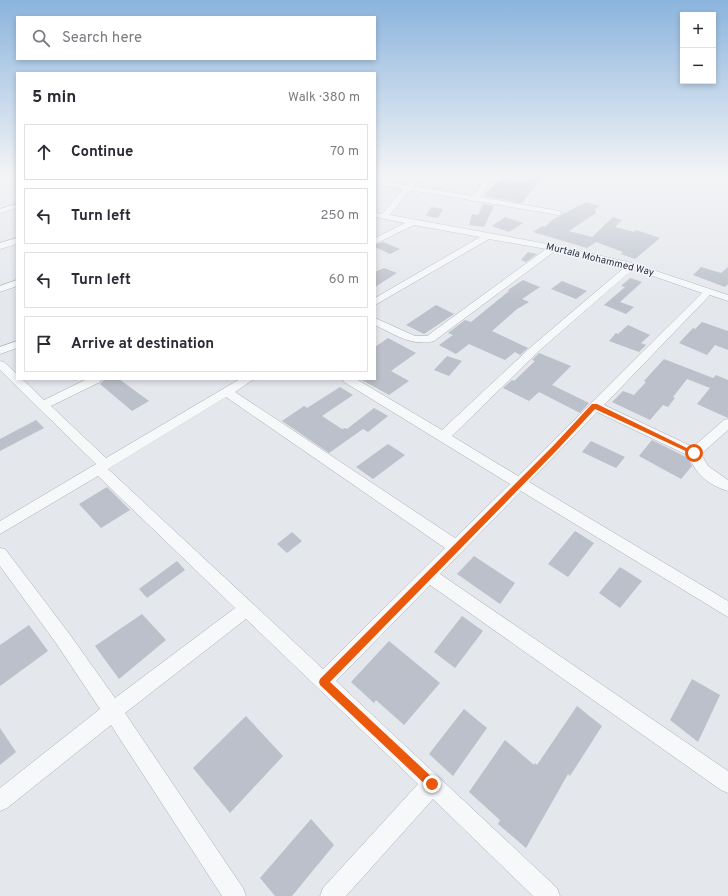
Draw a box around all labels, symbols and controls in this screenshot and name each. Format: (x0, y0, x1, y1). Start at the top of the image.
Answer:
map controls (680, 12, 716, 84)
button: + (680, 12, 716, 48)
search box (16, 16, 376, 60)
icon: search (30, 27, 52, 49)
text: Search here (62, 29, 142, 48)
button: − (680, 48, 716, 84)
text: 5 min (32, 87, 76, 109)
text: Walk · 380 m (288, 90, 360, 106)
icon: ahead (33, 141, 55, 163)
text: Continue (71, 143, 133, 162)
text: 70 m (330, 144, 359, 160)
icon: left (33, 205, 55, 227)
text: Turn left (71, 207, 131, 226)
text: 250 m (321, 208, 359, 224)
street label: Murtala Mohammed Way (545, 240, 655, 280)
icon: left (33, 269, 55, 291)
text: Turn left (71, 271, 131, 290)
text: 60 m (329, 272, 359, 288)
icon: arrive (33, 333, 55, 355)
text: Arrive at destination (71, 335, 214, 354)
route start (685, 444, 703, 462)
route end (423, 775, 441, 793)

